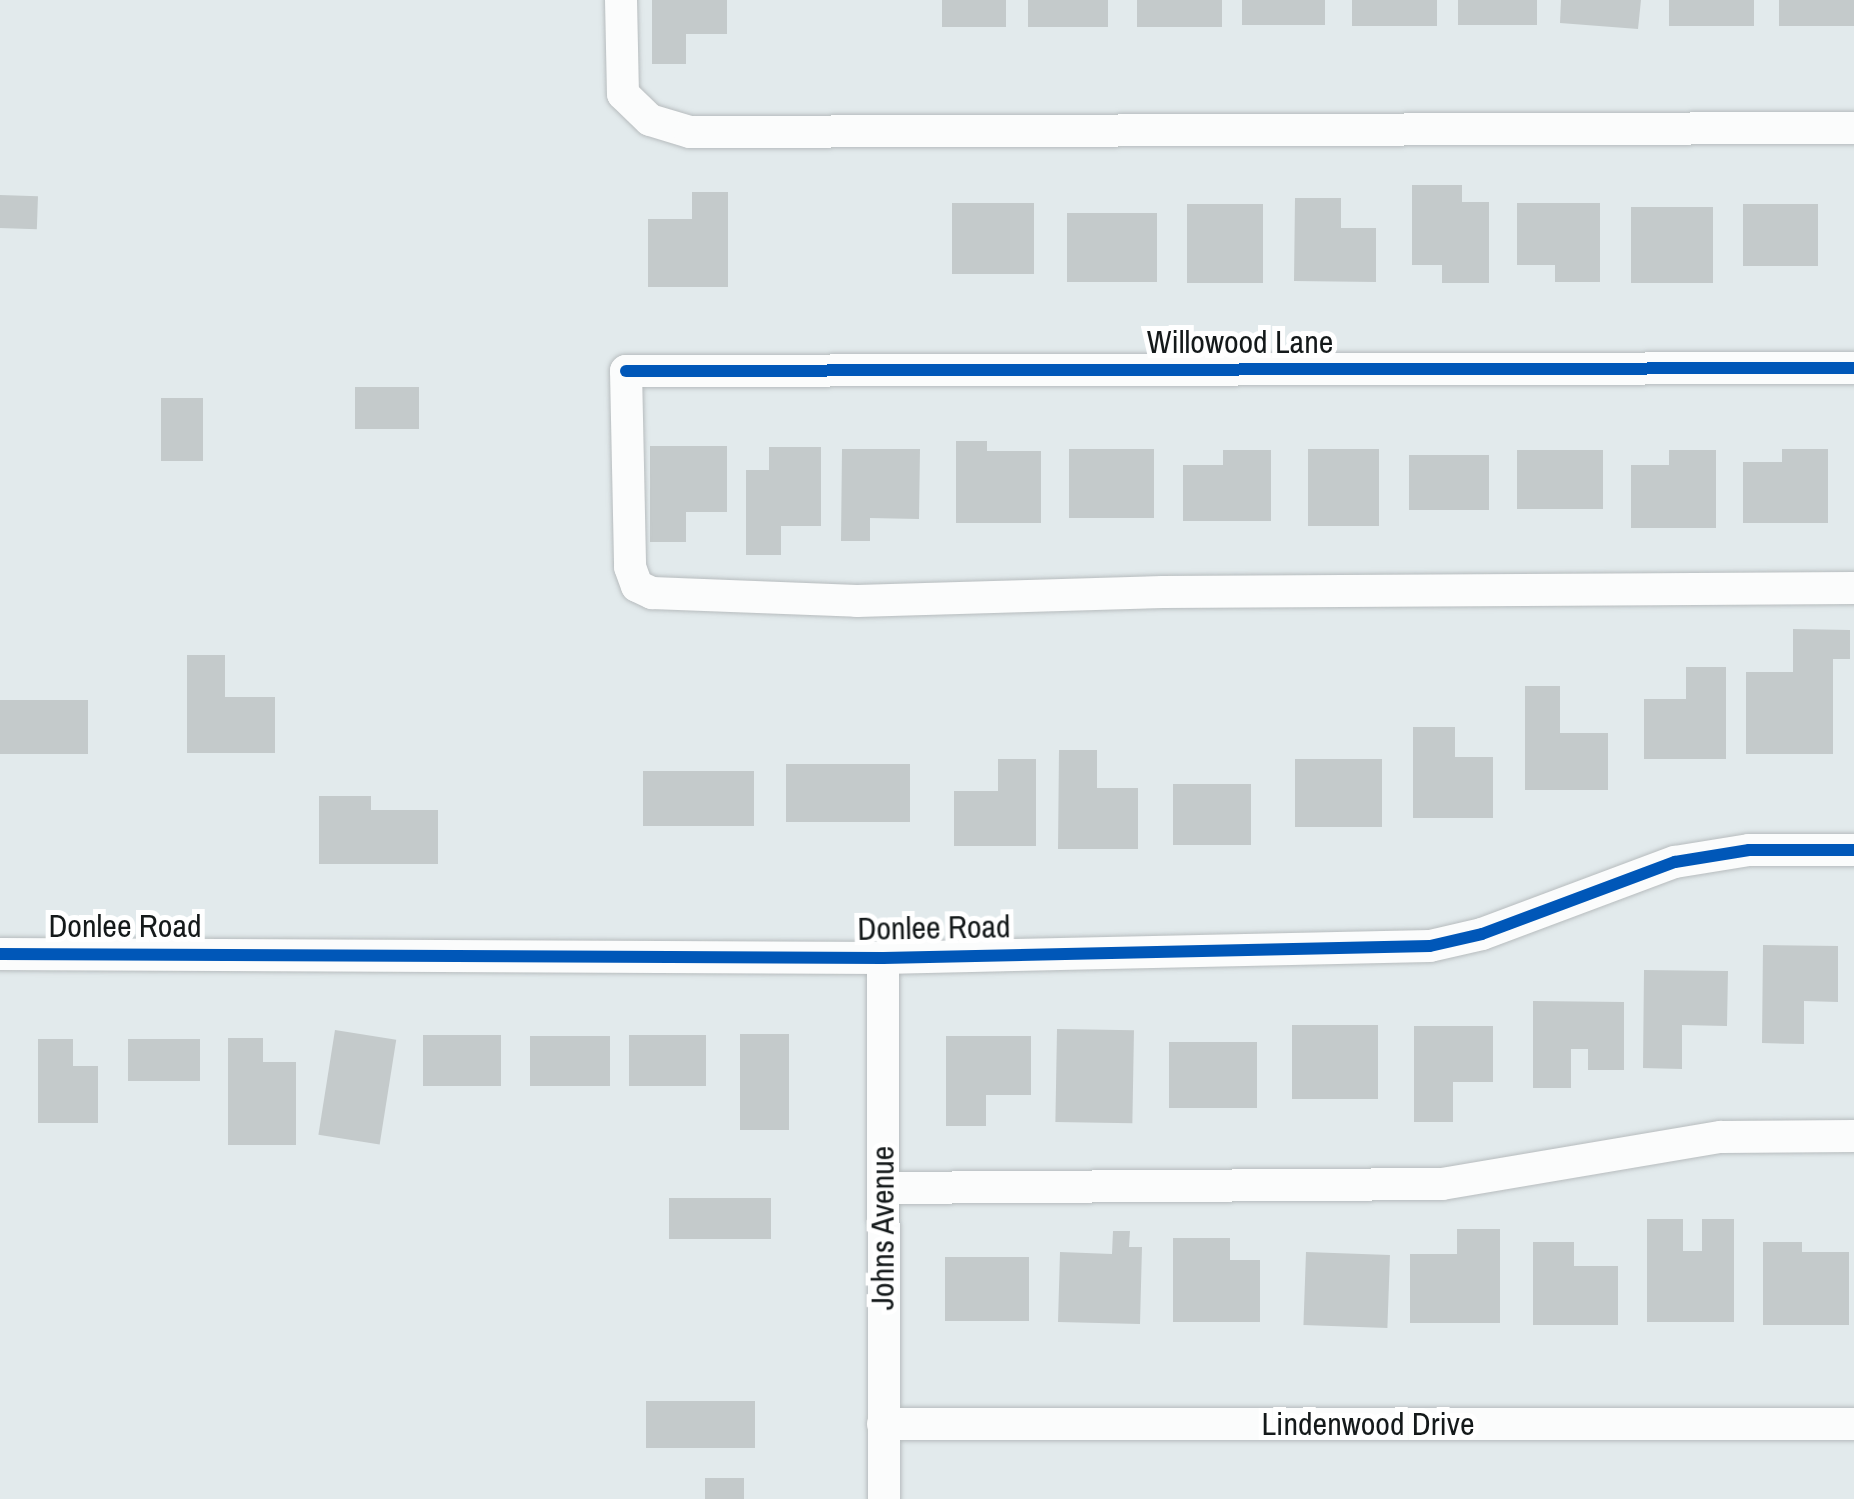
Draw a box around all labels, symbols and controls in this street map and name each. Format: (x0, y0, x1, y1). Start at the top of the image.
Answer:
street label: Willowood Lane (1147, 323, 1333, 361)
street label: Donlee Road (48, 907, 202, 945)
street label: Donlee Road (857, 907, 1011, 949)
street label: Johns Avenue (864, 1145, 902, 1311)
street label: Lindenwood Drive (1262, 1405, 1474, 1443)

